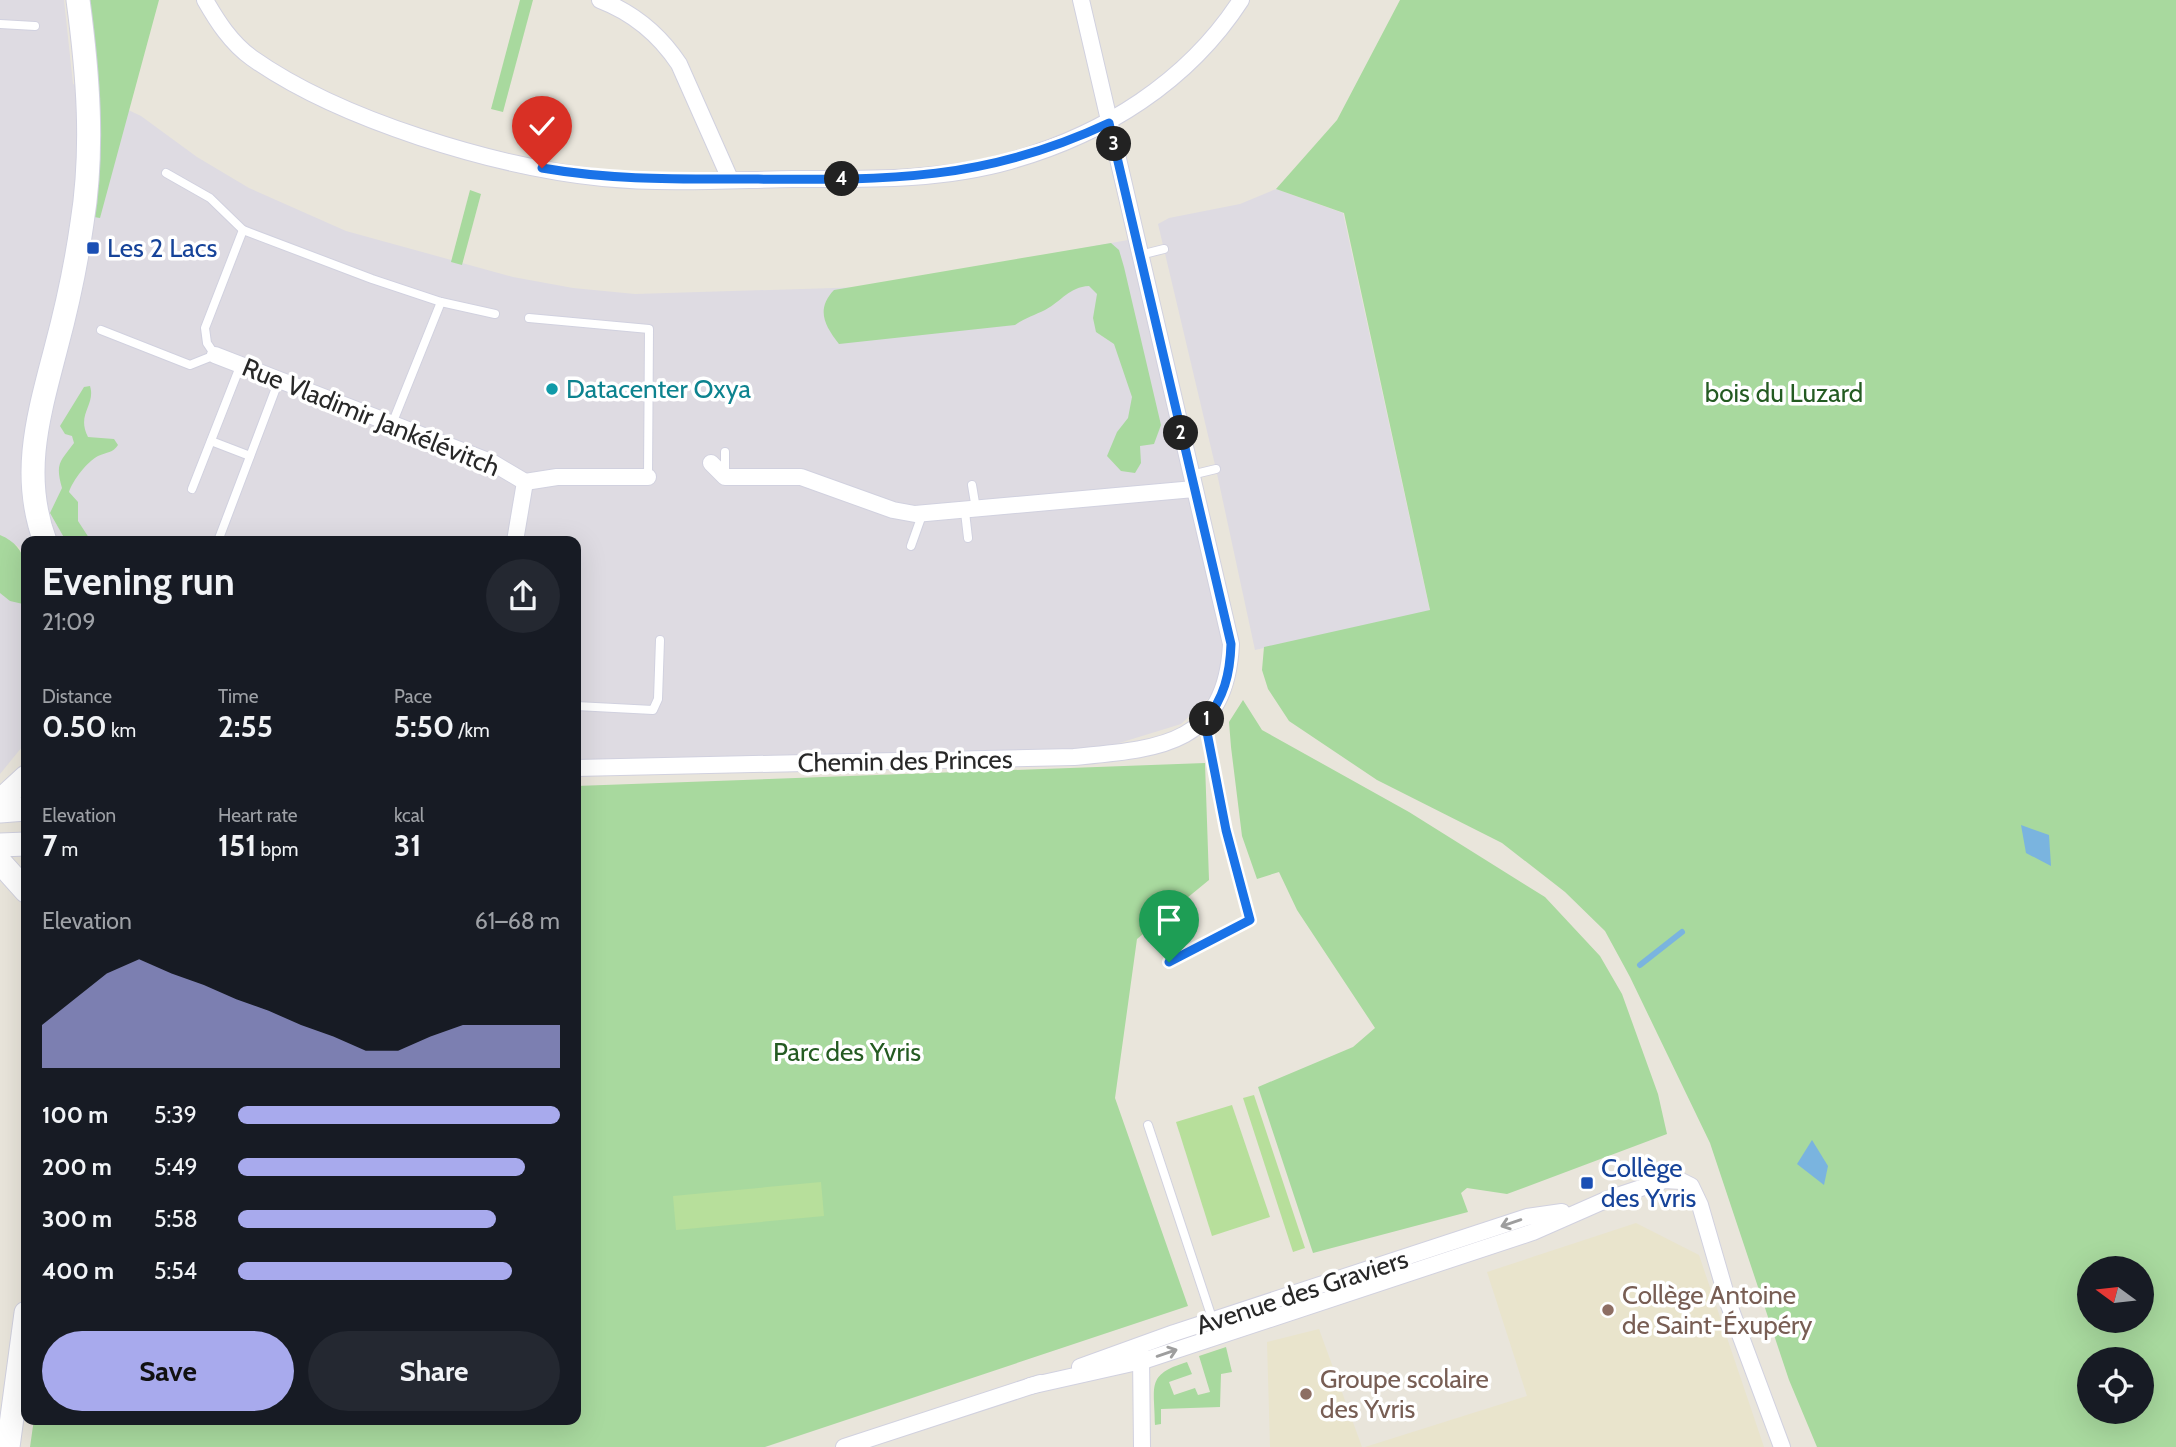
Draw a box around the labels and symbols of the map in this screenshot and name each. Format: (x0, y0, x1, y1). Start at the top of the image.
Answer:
pin (512, 96, 572, 168)
pin: 3 (1096, 127, 1132, 162)
pin: 4 (824, 162, 860, 196)
place label: Les 2 Lacs (107, 232, 217, 264)
marker: Les 2 Lacs (85, 240, 101, 256)
street label: Rue Vladimir Jankélévitch (238, 351, 504, 483)
place label: Datacenter Oxya (566, 373, 751, 405)
park label: bois du Luzard (1705, 377, 1863, 409)
marker: Datacenter Oxya (544, 381, 560, 397)
pin: 2 (1164, 416, 1198, 450)
pin: 1 (1190, 702, 1224, 736)
street label: Chemin des Princes (797, 743, 1013, 779)
pin (1139, 890, 1199, 962)
park label: Parc des Yvris (773, 1036, 921, 1068)
place label: Collège des Yvris (1601, 1152, 1697, 1214)
marker: Collège des Yvris (1579, 1175, 1595, 1191)
one-way arrow (1501, 1218, 1523, 1230)
street label: Avenue des Graviers (1192, 1243, 1412, 1341)
north arrow (2077, 1256, 2154, 1334)
place label: Collège Antoine de Saint-Éxupéry (1622, 1279, 1812, 1341)
marker: Collège Antoine de Saint-Éxupéry (1600, 1302, 1616, 1318)
one-way arrow (1156, 1346, 1178, 1358)
place label: Groupe scolaire des Yvris (1320, 1363, 1489, 1425)
marker: Groupe scolaire des Yvris (1298, 1386, 1314, 1402)

